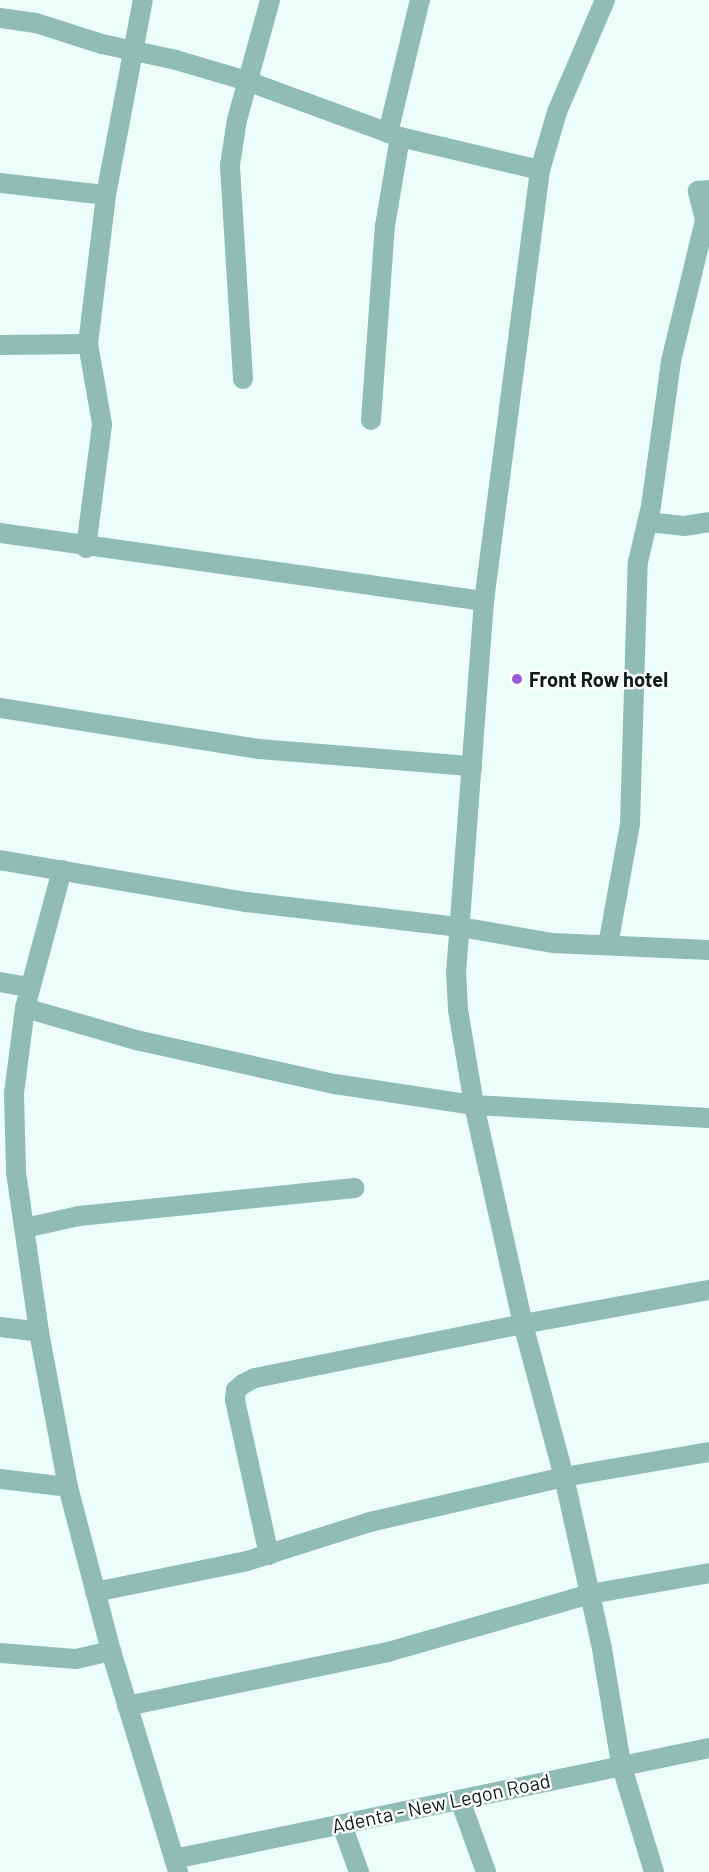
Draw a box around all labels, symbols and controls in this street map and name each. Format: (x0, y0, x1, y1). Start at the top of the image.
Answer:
place label: Front Row hotel (529, 667, 668, 691)
marker: Front Row hotel (510, 672, 524, 686)
street label: Adenta - New Legon Road (330, 1768, 552, 1838)

